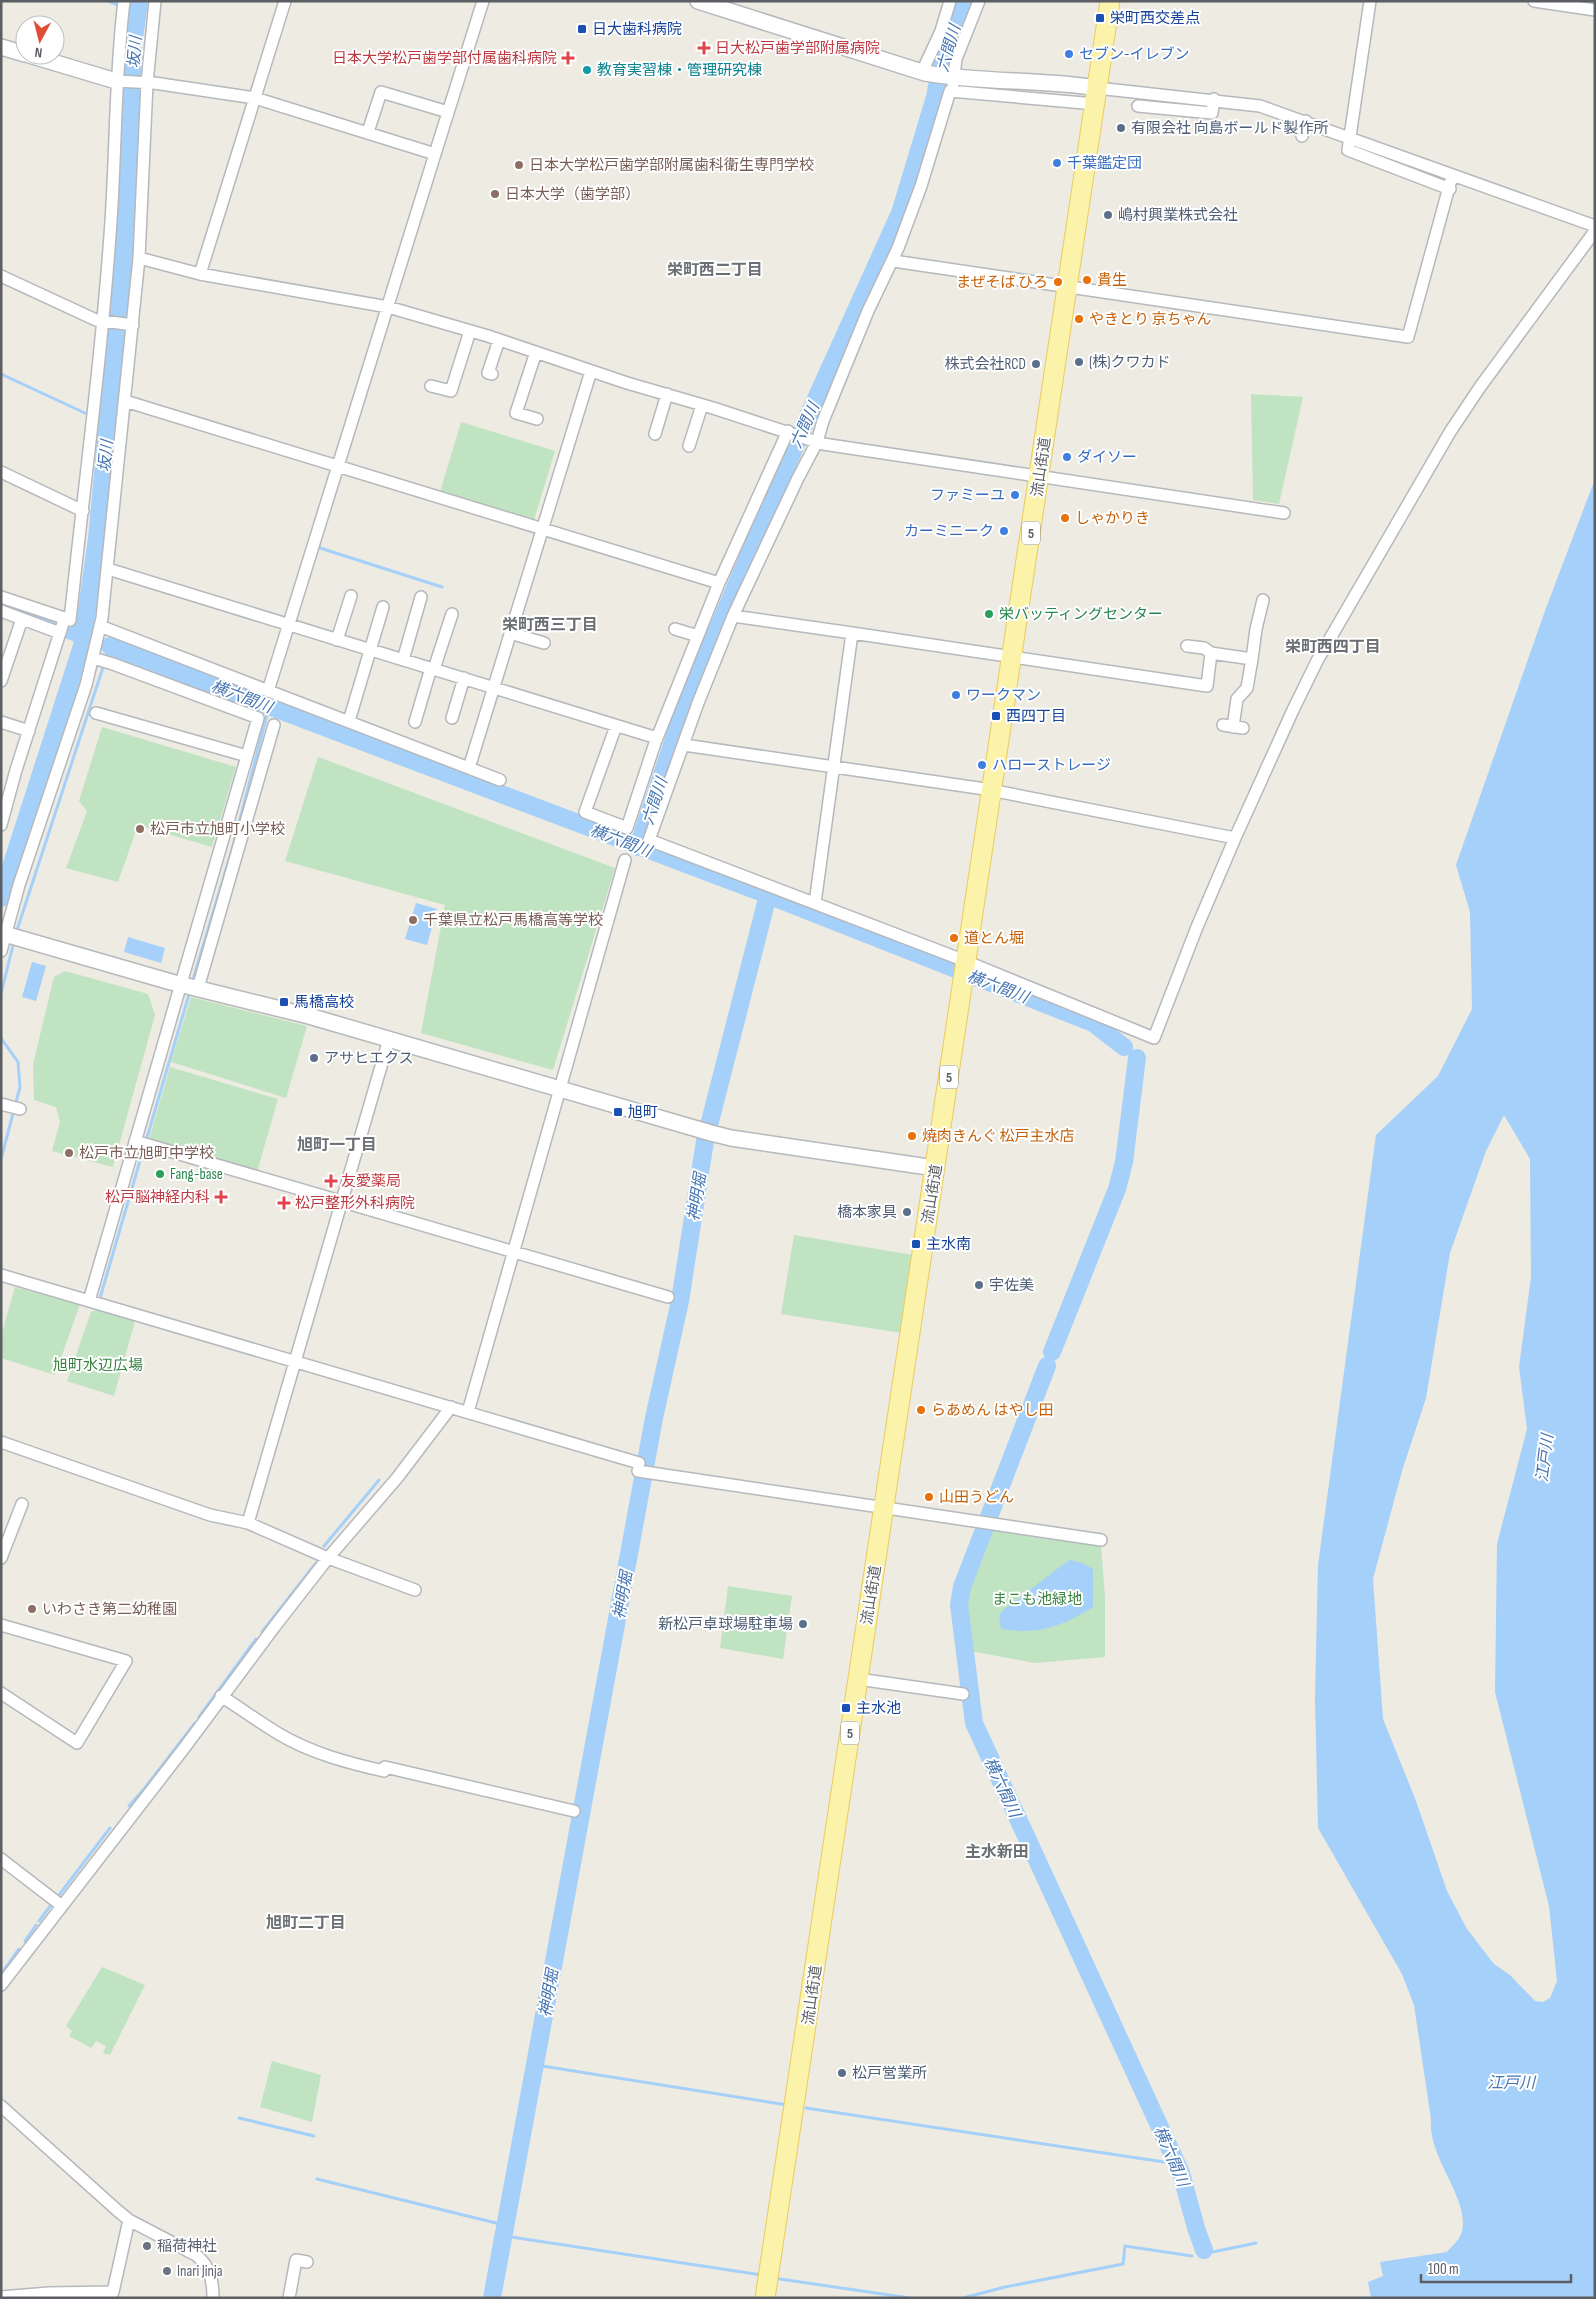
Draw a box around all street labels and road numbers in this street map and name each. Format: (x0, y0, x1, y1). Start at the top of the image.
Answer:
street label: 流山街道 (1028, 436, 1055, 498)
road number: 5 (1022, 522, 1040, 544)
road number: 5 (940, 1066, 958, 1088)
street label: 流山街道 (918, 1163, 947, 1225)
street label: 流山街道 (857, 1564, 886, 1626)
road number: 5 (841, 1722, 859, 1745)
street label: 流山街道 (799, 1964, 826, 2026)

